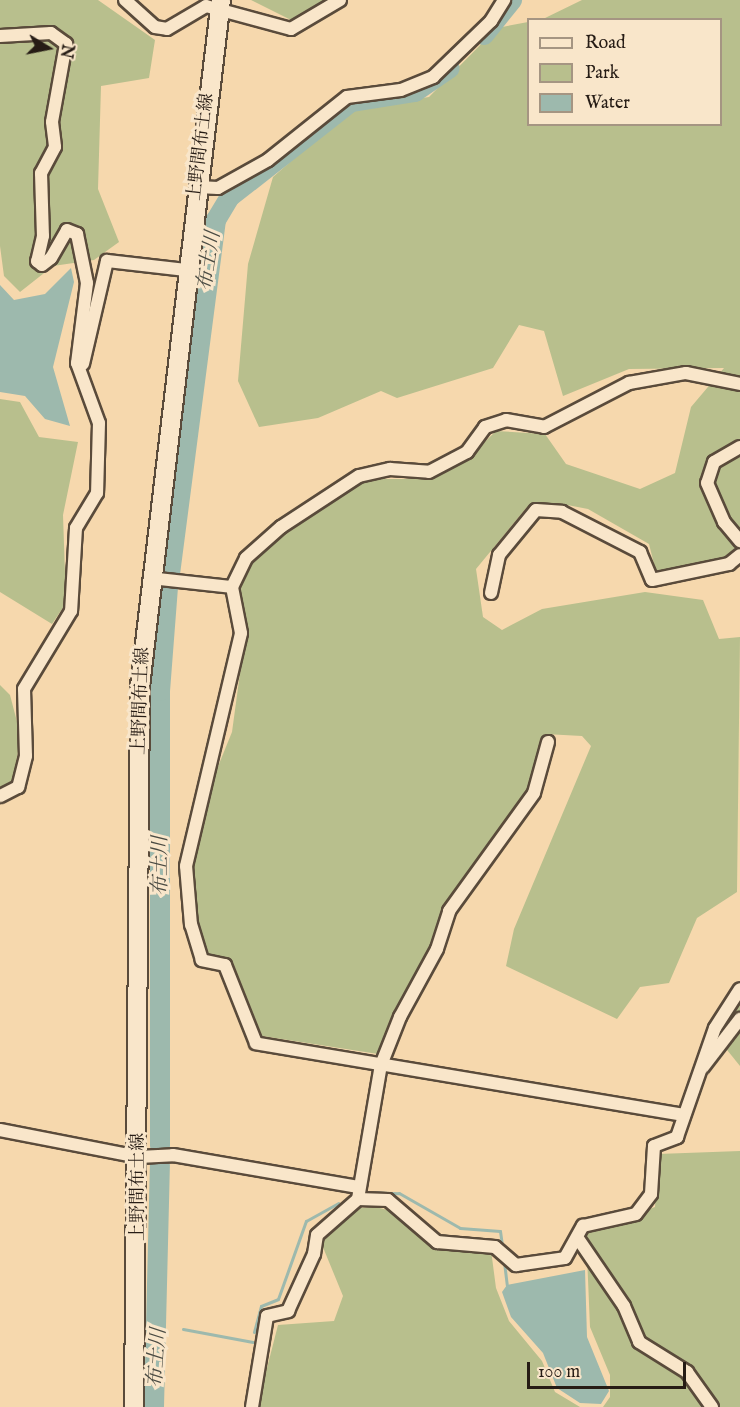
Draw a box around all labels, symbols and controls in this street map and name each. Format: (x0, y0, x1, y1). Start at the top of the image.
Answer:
north arrow (18, 18, 78, 78)
legend (527, 18, 722, 126)
text: Road (585, 32, 626, 55)
text: N (55, 43, 77, 60)
text: Park (585, 62, 619, 85)
street label: 上野間布土線 (185, 92, 219, 202)
text: Water (585, 92, 630, 115)
water label: 布土川 (192, 229, 226, 293)
street label: 上野間布土線 (129, 647, 155, 755)
water label: 布土川 (148, 836, 172, 896)
street label: 上野間布土線 (128, 1133, 150, 1241)
water label: 布土川 (143, 1327, 171, 1389)
scale bar (530, 1350, 689, 1388)
text: 100 m (538, 1361, 580, 1384)

